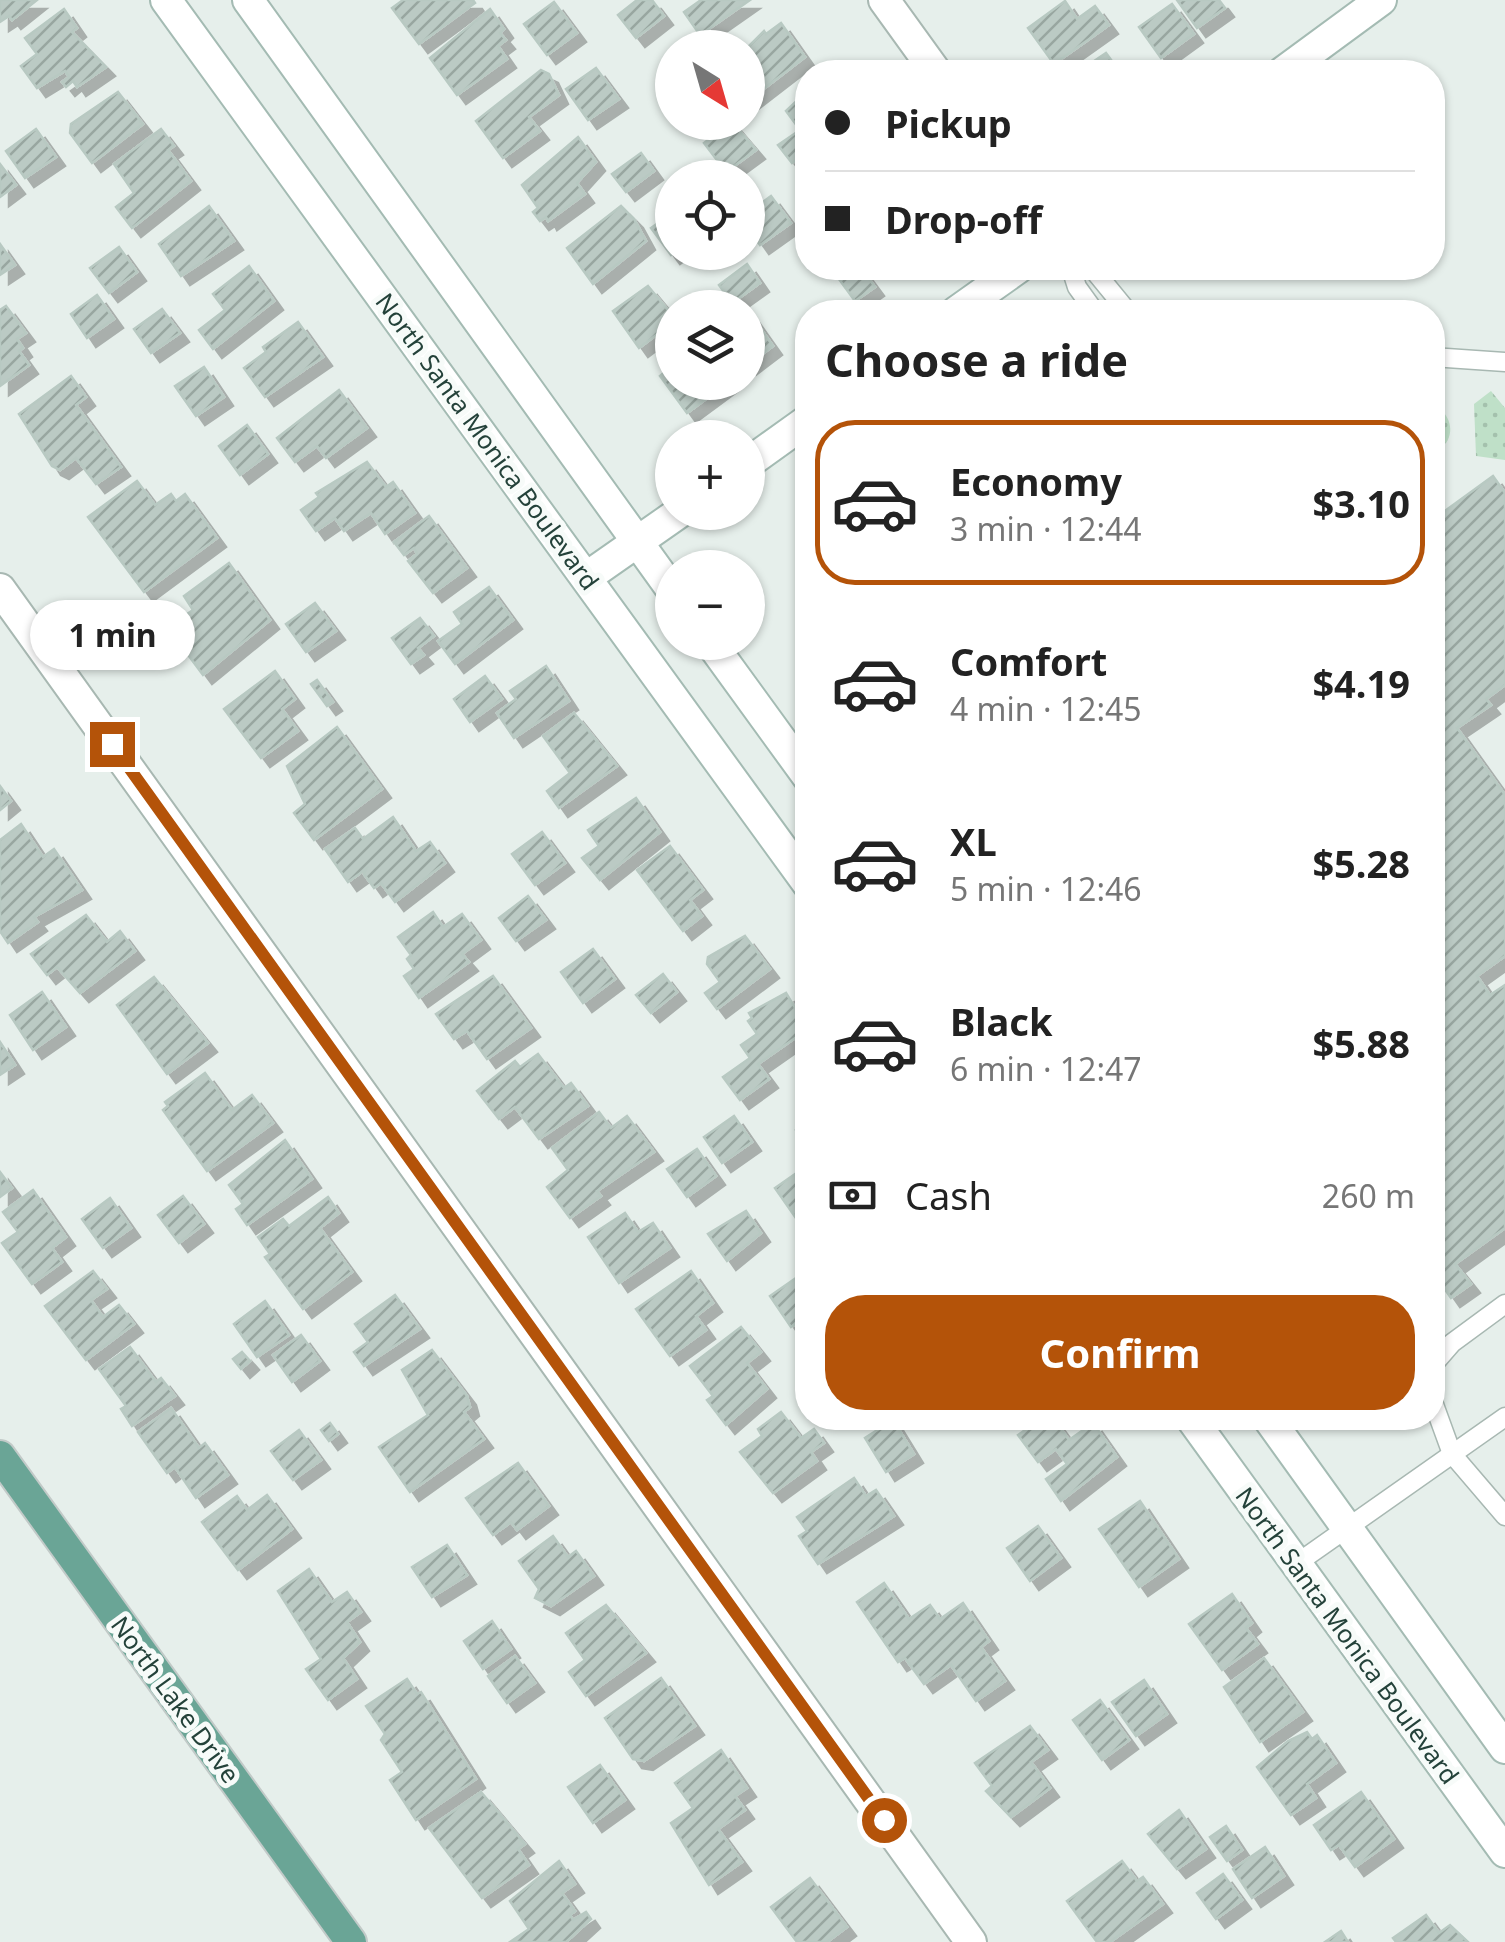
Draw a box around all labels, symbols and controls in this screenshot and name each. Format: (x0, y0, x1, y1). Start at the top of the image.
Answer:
north arrow (655, 30, 765, 140)
map controls (655, 30, 765, 660)
text: Pickup (885, 97, 1012, 149)
button: locate (655, 160, 765, 270)
text: Drop-off (885, 193, 1042, 245)
street label: North Santa Monica Boulevard (369, 286, 607, 596)
button: layers (655, 290, 765, 400)
text: Choose a ride (825, 329, 1128, 390)
button: + (655, 420, 765, 530)
text: Economy (950, 455, 1122, 507)
icon: car (830, 458, 920, 548)
text: $3.10 (1312, 477, 1410, 529)
text: 3 min · 12:44 (950, 507, 1142, 550)
button: − (655, 550, 765, 660)
callout: 1 min (29, 599, 194, 669)
text: 1 min (68, 613, 157, 656)
text: Comfort (950, 635, 1107, 687)
icon: car (830, 638, 920, 728)
text: $4.19 (1312, 657, 1410, 709)
text: 4 min · 12:45 (950, 687, 1142, 730)
route end (90, 722, 135, 767)
text: XL (950, 815, 997, 867)
icon: car (830, 818, 920, 908)
text: $5.28 (1312, 837, 1410, 889)
text: 5 min · 12:46 (950, 867, 1142, 910)
text: Black (950, 995, 1053, 1047)
icon: car (830, 998, 920, 1088)
text: $5.88 (1312, 1017, 1410, 1069)
text: 6 min · 12:47 (950, 1047, 1142, 1090)
icon: cash (825, 1168, 880, 1223)
text: Cash (905, 1169, 992, 1221)
text: 260 m (1322, 1174, 1415, 1217)
button: Confirm (825, 1295, 1415, 1410)
street label: North Santa Monica Boulevard (1229, 1480, 1467, 1790)
street label: North Lake Drive (104, 1609, 248, 1789)
route start (862, 1798, 907, 1843)

